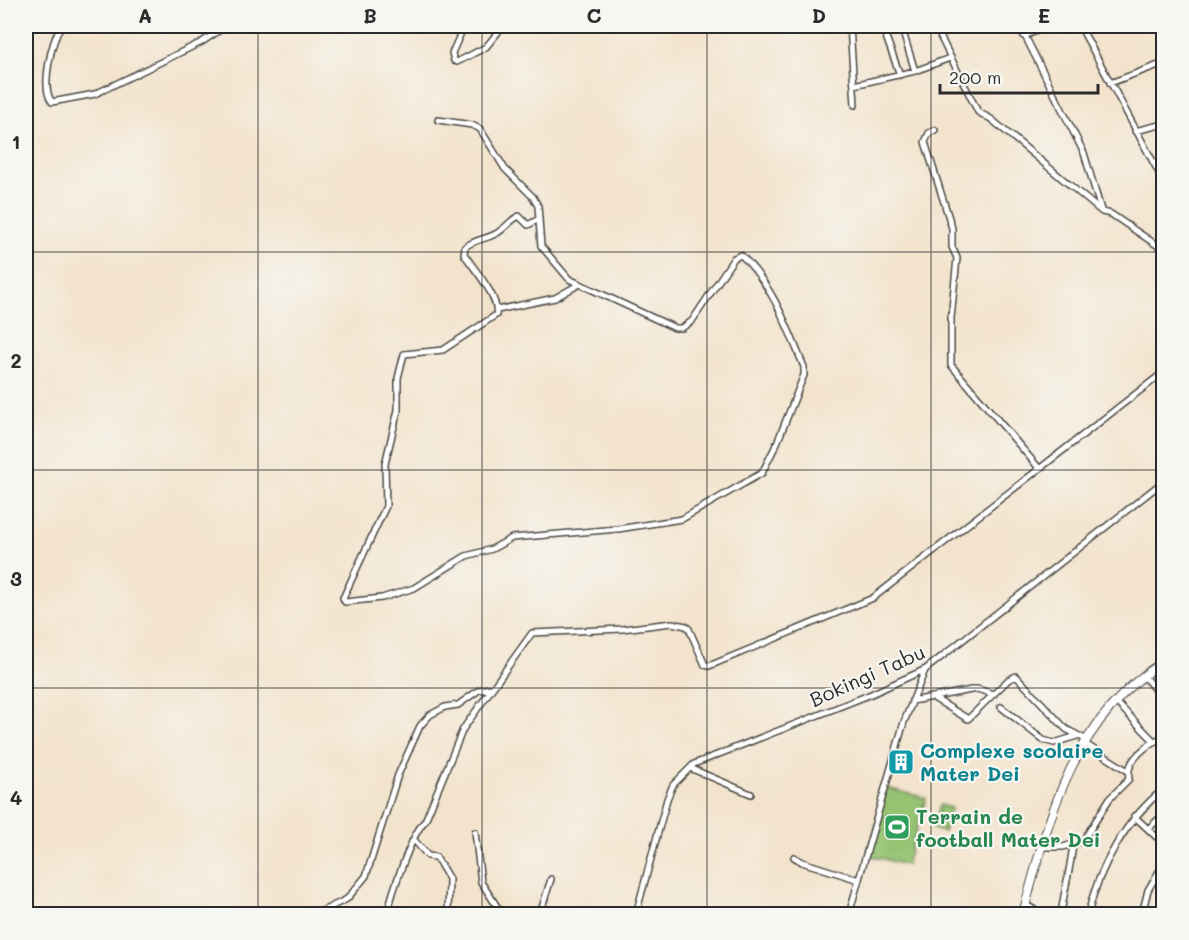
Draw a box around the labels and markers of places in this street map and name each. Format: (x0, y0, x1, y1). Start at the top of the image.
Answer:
place label: Complexe scolaire Mater Dei (920, 737, 1103, 786)
building icon: Complexe scolaire Mater Dei (886, 747, 916, 777)
place label: Terrain de football Mater Dei (916, 803, 1101, 852)
sports icon: Terrain de football Mater Dei (882, 812, 912, 842)

